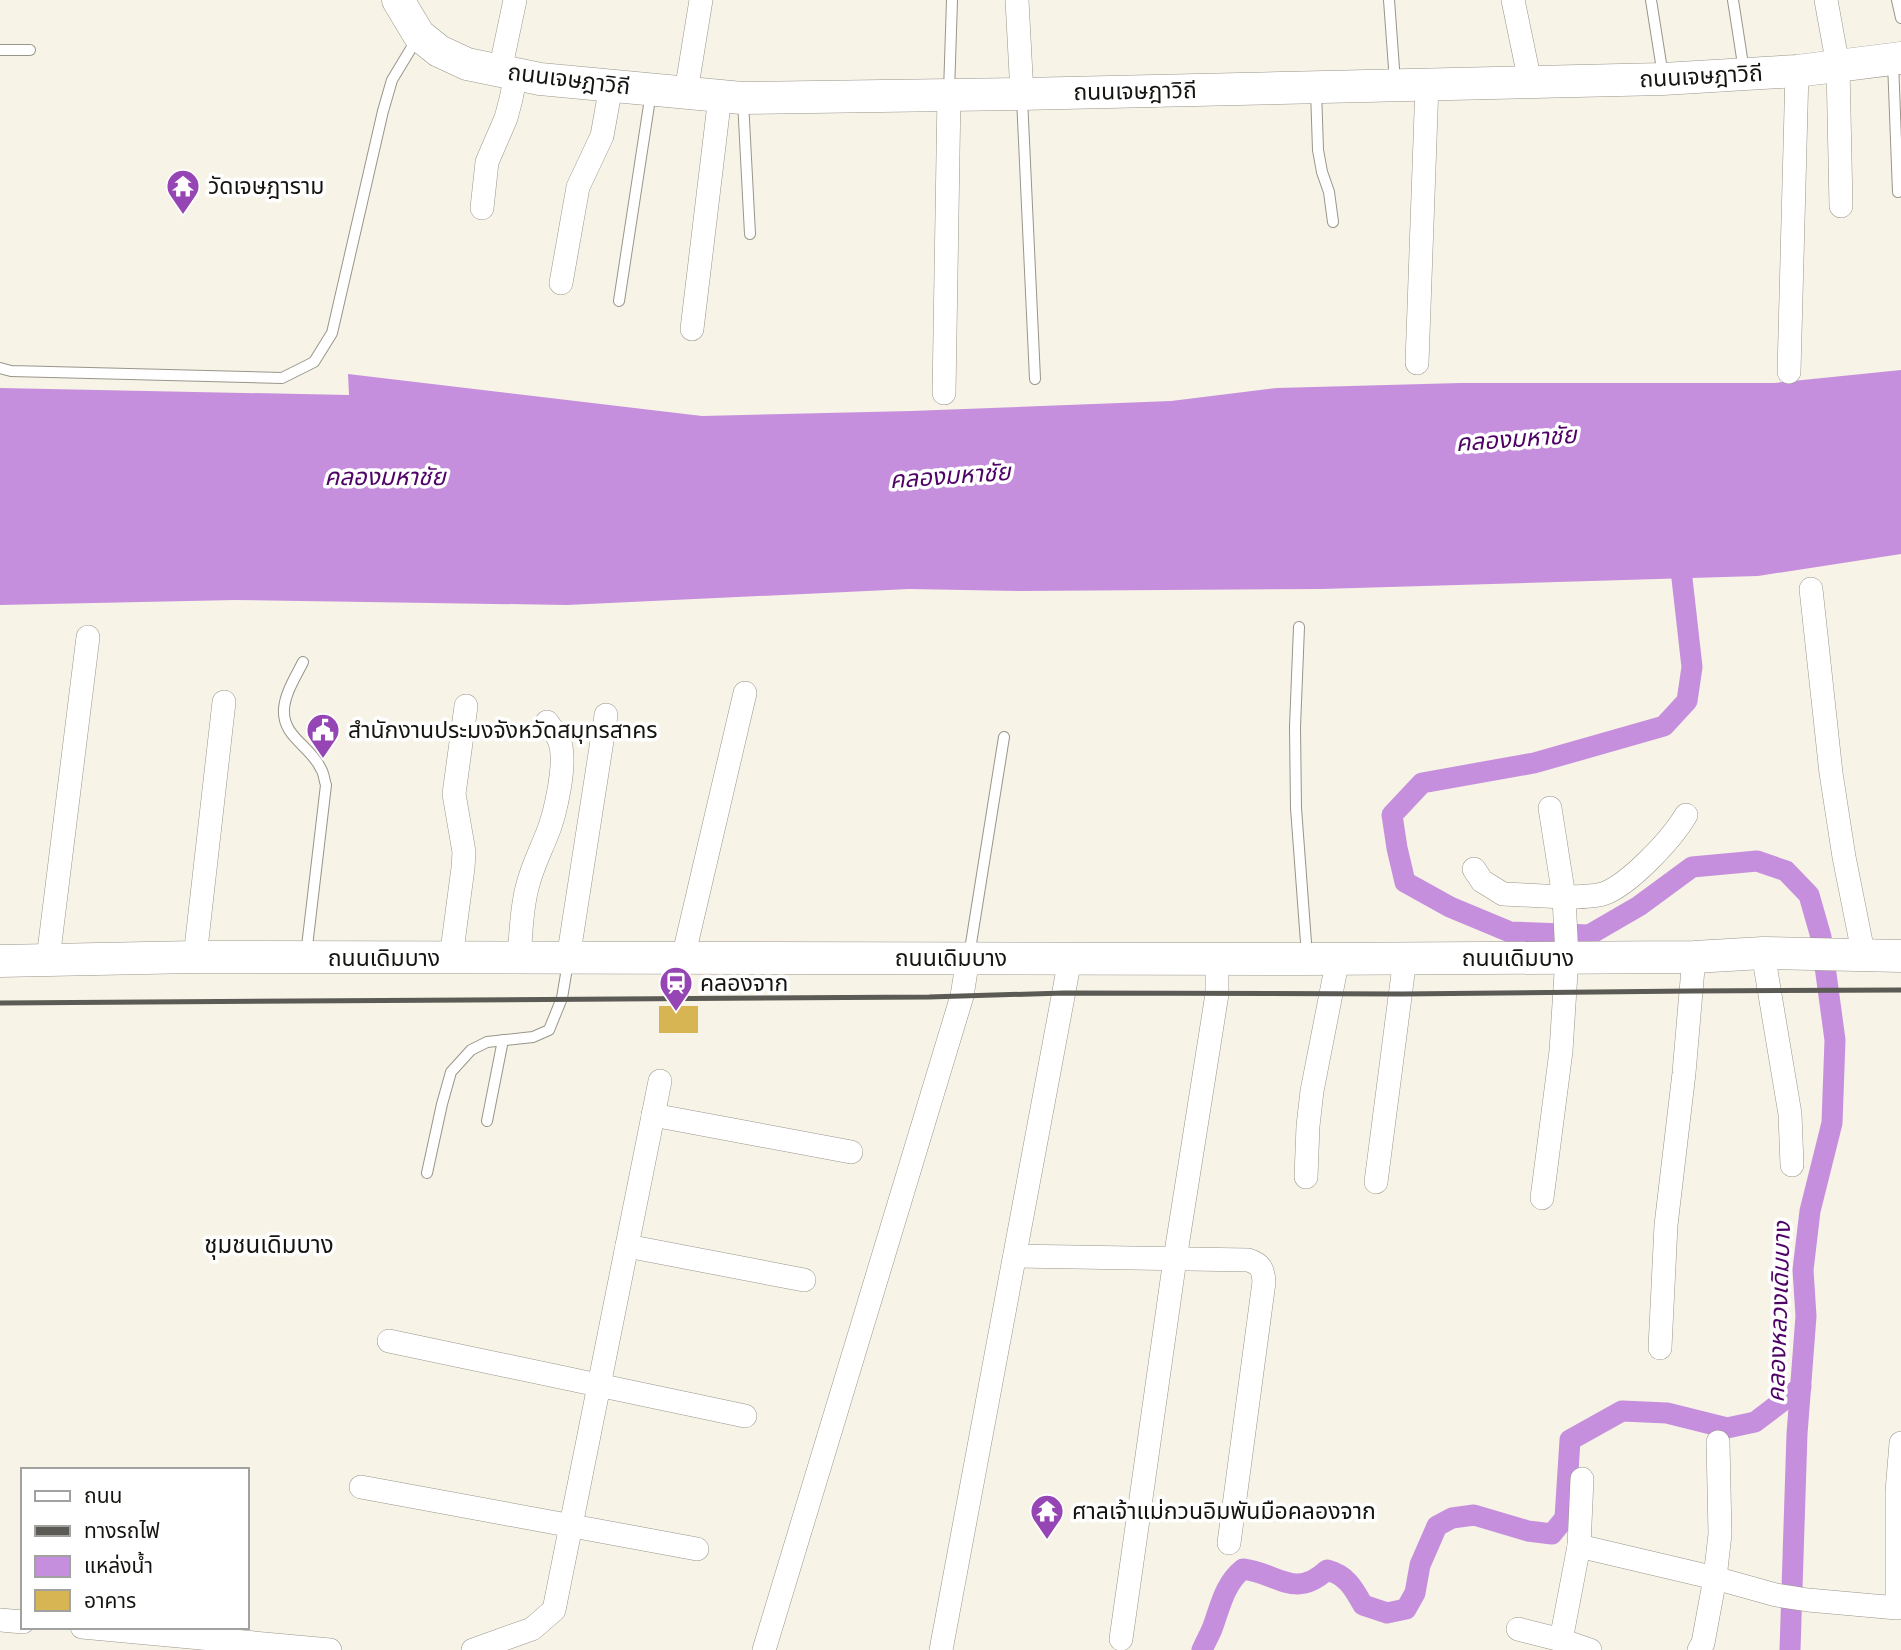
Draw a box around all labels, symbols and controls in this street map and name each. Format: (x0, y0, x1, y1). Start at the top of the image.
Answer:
street label: ถนนเจษฎาวิถี (506, 60, 632, 99)
street label: ถนนเจษฎาวิถี (1639, 61, 1763, 92)
street label: ถนนเจษฎาวิถี (1073, 78, 1197, 105)
temple icon: วัดเจษฎาราม (164, 167, 202, 216)
place label: วัดเจษฎาราม (208, 174, 324, 199)
water label: คลองมหาชัย (1455, 422, 1579, 456)
water label: คลองมหาชัย (889, 459, 1013, 493)
water label: คลองมหาชัย (324, 464, 447, 490)
public building icon: สำนักงานประมงจังหวัดสมุทรสาคร (304, 711, 342, 760)
place label: สำนักงานประมงจังหวัดสมุทรสาคร (348, 718, 658, 744)
street label: ถนนเดิมบาง (328, 946, 440, 971)
street label: ถนนเดิมบาง (895, 946, 1007, 971)
street label: ถนนเดิมบาง (1462, 946, 1574, 971)
station icon: คลองจาก (657, 964, 695, 1013)
place label: คลองจาก (700, 971, 788, 996)
water label: คลองหลวงเดิมบาง (1763, 1220, 1795, 1403)
district label: ชุมชนเดิมบาง (204, 1232, 334, 1260)
legend (21, 1468, 248, 1629)
text: ถนน (84, 1484, 122, 1508)
temple icon: ศาลเจ้าแม่กวนอิมพันมือคลองจาก (1028, 1492, 1066, 1541)
place label: ศาลเจ้าแม่กวนอิมพันมือคลองจาก (1072, 1499, 1376, 1524)
text: ทางรถไฟ (84, 1519, 160, 1543)
text: แหล่งน้ำ (84, 1551, 153, 1578)
text: อาคาร (84, 1589, 136, 1613)

